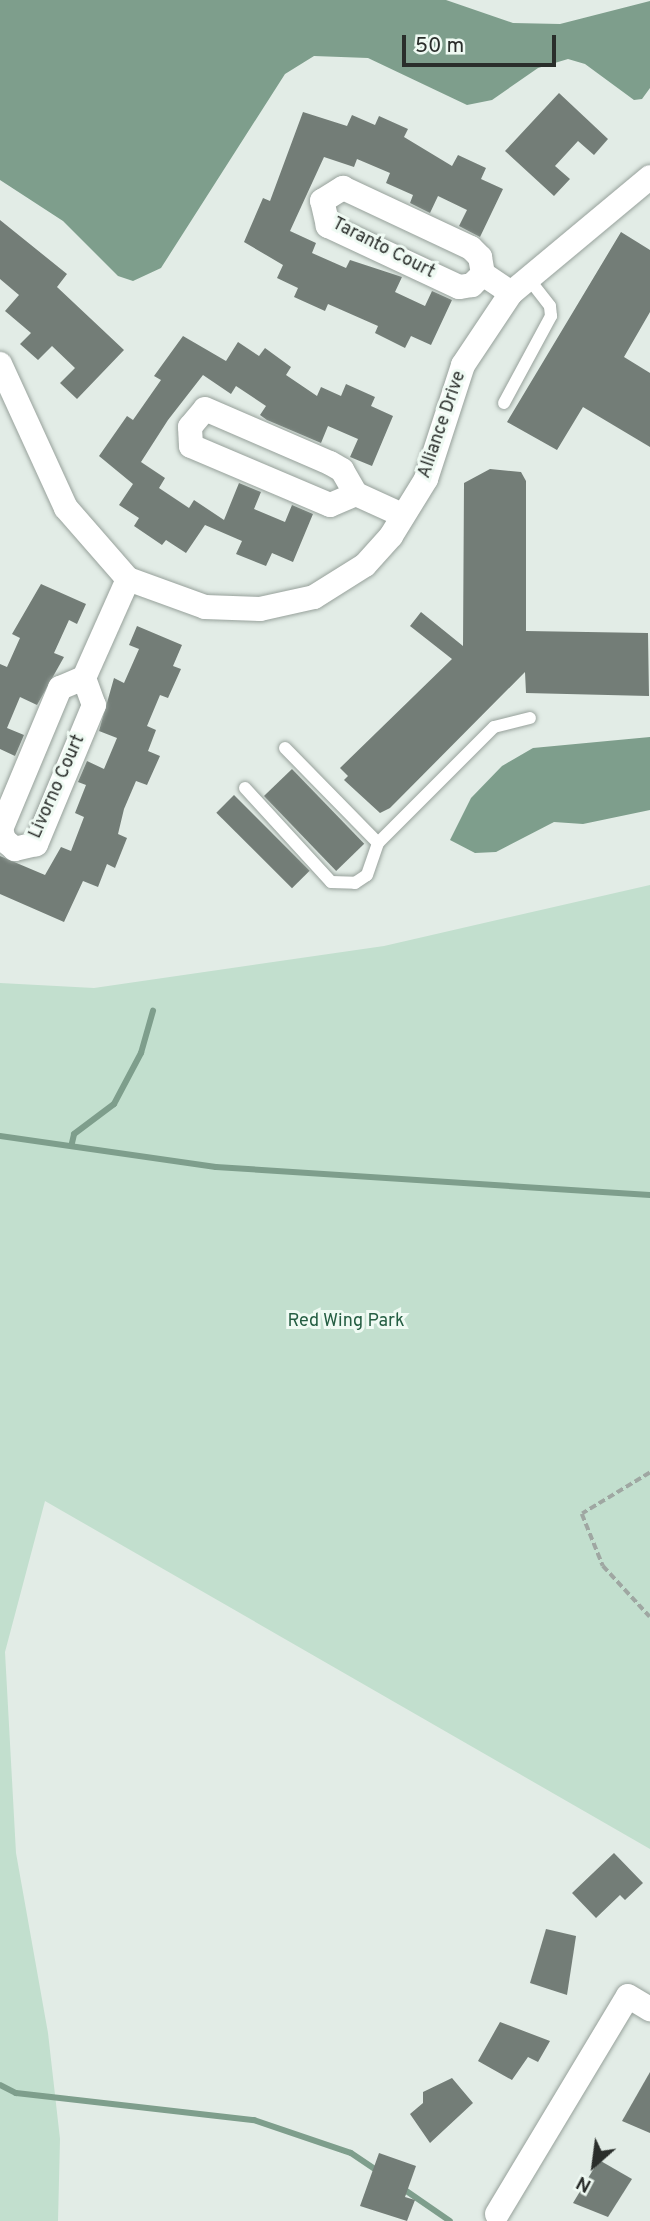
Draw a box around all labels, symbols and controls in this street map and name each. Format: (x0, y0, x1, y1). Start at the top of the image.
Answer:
scale bar (405, 21, 559, 65)
text: 50 m (415, 33, 464, 60)
street label: Taranto Court (328, 214, 438, 284)
street label: Alliance Drive (415, 369, 471, 481)
street label: Livorno Court (25, 732, 91, 842)
park label: Red Wing Park (287, 1311, 405, 1333)
north arrow (559, 2130, 629, 2200)
text: N (572, 2170, 596, 2197)

